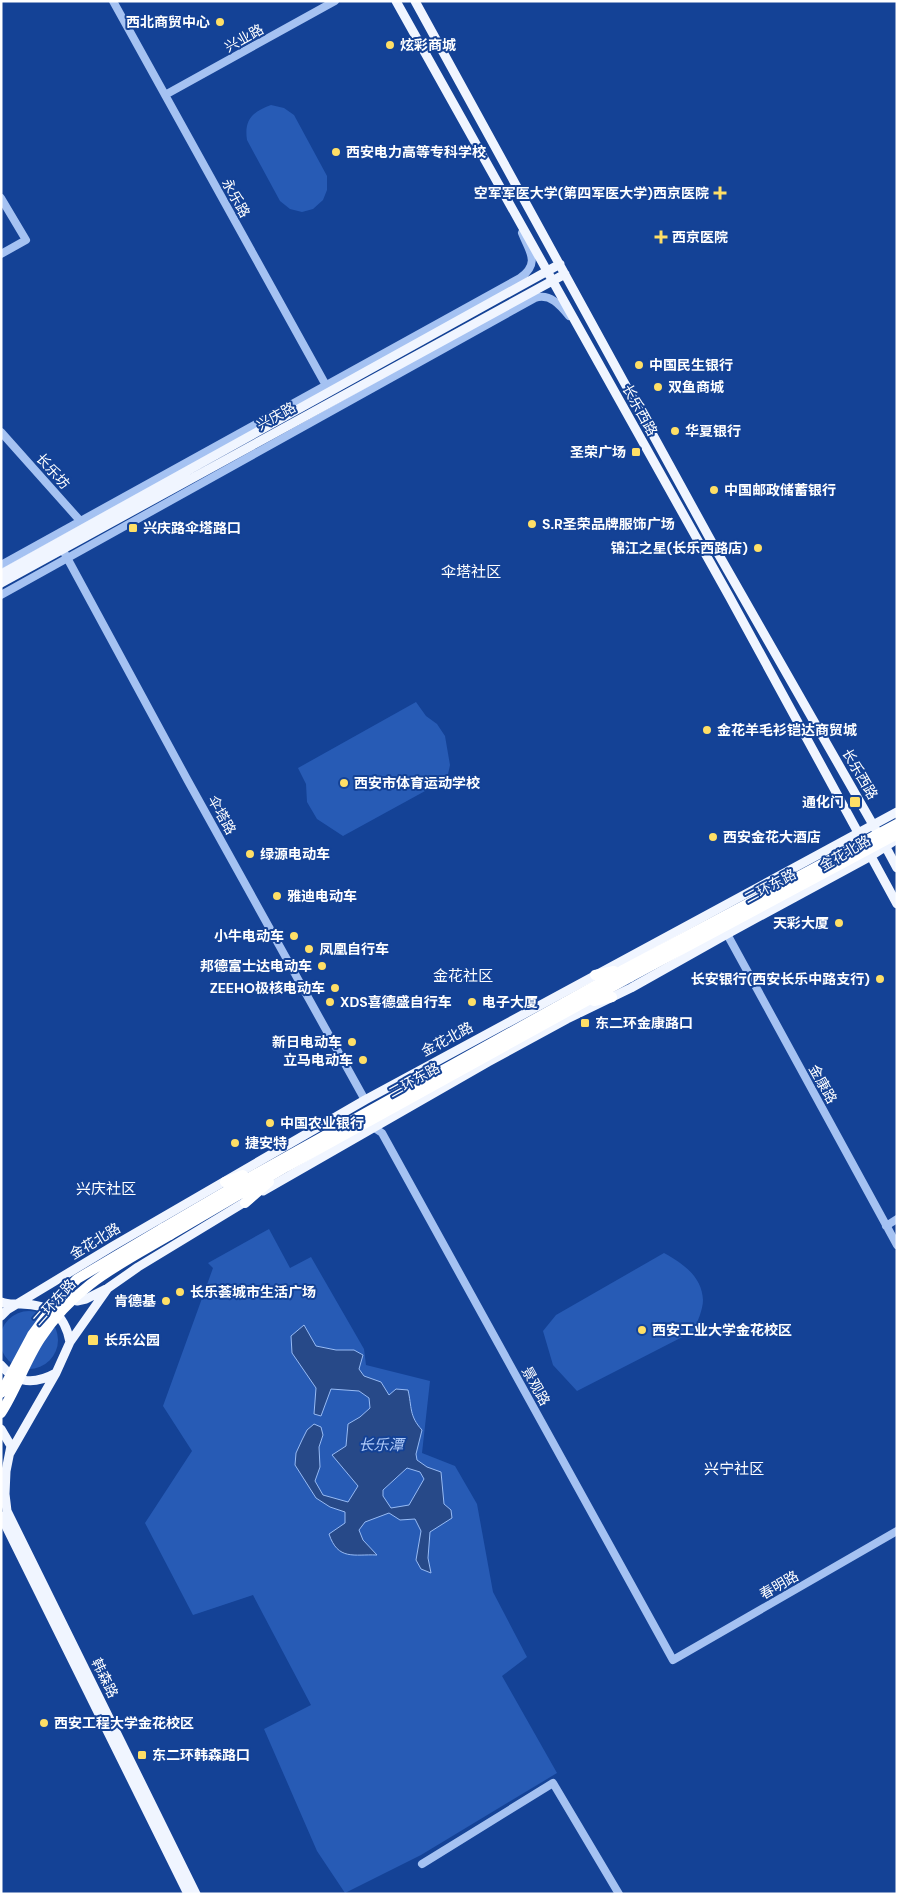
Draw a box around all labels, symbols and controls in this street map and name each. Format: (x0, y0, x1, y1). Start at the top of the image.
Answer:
place label: 西北商贸中心 (126, 13, 210, 31)
marker: 西北商贸中心 (214, 16, 226, 28)
street label: 兴业路 (221, 20, 267, 56)
place label: 炫彩商城 (400, 36, 456, 54)
marker: 炫彩商城 (384, 39, 396, 51)
place label: 西安电力高等专科学校 (346, 143, 486, 161)
marker: 西安电力高等专科学校 (330, 146, 342, 158)
street label: 永乐路 (218, 175, 254, 221)
place label: 空军军医大学(第四军医大学)西京医院 (474, 184, 709, 202)
marker: 空军军医大学(第四军医大学)西京医院 (713, 186, 727, 200)
place label: 西京医院 (672, 228, 728, 246)
marker: 西京医院 (654, 230, 668, 244)
place label: 中国民生银行 (649, 356, 733, 374)
marker: 中国民生银行 (633, 359, 645, 371)
place label: 双鱼商城 (668, 378, 724, 396)
street label: 长乐西路 (619, 381, 661, 439)
marker: 双鱼商城 (652, 381, 664, 393)
street label: 兴庆路 (253, 398, 299, 434)
place label: 华夏银行 (685, 422, 741, 440)
marker: 华夏银行 (669, 425, 681, 437)
place label: 圣荣广场 (570, 443, 626, 461)
marker: 圣荣广场 (630, 446, 642, 458)
street label: 长乐坊 (32, 449, 74, 493)
place label: 中国邮政储蓄银行 (724, 481, 836, 499)
marker: 中国邮政储蓄银行 (708, 484, 720, 496)
place label: S.R圣荣品牌服饰广场 (542, 515, 675, 533)
marker: S.R圣荣品牌服饰广场 (526, 518, 538, 530)
place label: 兴庆路伞塔路口 (143, 519, 241, 537)
marker: 兴庆路伞塔路口 (127, 522, 139, 534)
place label: 锦江之星(长乐西路店) (611, 539, 748, 557)
marker: 锦江之星(长乐西路店) (752, 542, 764, 554)
district label: 伞塔社区 (441, 562, 501, 582)
place label: 金花羊毛衫铠达商贸城 (717, 721, 857, 739)
marker: 金花羊毛衫铠达商贸城 (701, 724, 713, 736)
street label: 长乐西路 (838, 745, 882, 803)
place label: 西安市体育运动学校 (354, 774, 480, 792)
marker: 西安市体育运动学校 (338, 777, 350, 789)
street label: 伞塔路 (204, 792, 240, 838)
place label: 通化门 (802, 793, 844, 811)
marker: 通化门 (848, 795, 862, 809)
place label: 西安金花大酒店 (723, 828, 821, 846)
marker: 西安金花大酒店 (707, 831, 719, 843)
street label: 金花北路 (816, 831, 874, 875)
place label: 绿源电动车 (260, 845, 330, 863)
marker: 绿源电动车 (244, 848, 256, 860)
street label: 二环东路 (741, 865, 799, 907)
place label: 雅迪电动车 (287, 887, 357, 905)
marker: 雅迪电动车 (271, 890, 283, 902)
place label: 天彩大厦 (773, 914, 829, 932)
marker: 天彩大厦 (833, 917, 845, 929)
place label: 小牛电动车 (214, 927, 284, 945)
marker: 小牛电动车 (288, 930, 300, 942)
place label: 凤凰自行车 (319, 940, 389, 958)
marker: 凤凰自行车 (303, 943, 315, 955)
place label: 邦德富士达电动车 (200, 957, 312, 975)
marker: 邦德富士达电动车 (316, 960, 328, 972)
district label: 金花社区 (433, 966, 493, 986)
place label: 长安银行(西安长乐中路支行) (691, 970, 870, 988)
marker: 长安银行(西安长乐中路支行) (874, 973, 886, 985)
place label: ZEEHO极核电动车 (210, 979, 325, 997)
marker: ZEEHO极核电动车 (329, 982, 341, 994)
place label: XDS喜德盛自行车 (340, 993, 452, 1011)
place label: 电子大厦 (482, 993, 538, 1011)
marker: XDS喜德盛自行车 (324, 996, 336, 1008)
marker: 电子大厦 (466, 996, 478, 1008)
place label: 东二环金康路口 (595, 1014, 693, 1032)
marker: 东二环金康路口 (579, 1017, 591, 1029)
street label: 金花北路 (418, 1018, 476, 1060)
place label: 新日电动车 (272, 1033, 342, 1051)
marker: 新日电动车 (346, 1036, 358, 1048)
place label: 立马电动车 (283, 1051, 353, 1069)
marker: 立马电动车 (357, 1054, 369, 1066)
street label: 二环东路 (385, 1059, 443, 1101)
street label: 金康路 (805, 1061, 841, 1107)
place label: 中国农业银行 (280, 1114, 364, 1132)
marker: 中国农业银行 (264, 1117, 276, 1129)
place label: 捷安特 (245, 1134, 287, 1152)
marker: 捷安特 (229, 1137, 241, 1149)
district label: 兴庆社区 (76, 1179, 136, 1199)
street label: 金花北路 (66, 1219, 124, 1263)
street label: 二环东路 (29, 1275, 79, 1329)
place label: 长乐荟城市生活广场 (190, 1283, 316, 1301)
marker: 长乐荟城市生活广场 (174, 1286, 186, 1298)
place label: 肯德基 (114, 1292, 156, 1310)
marker: 肯德基 (160, 1295, 172, 1307)
place label: 西安工业大学金花校区 (652, 1321, 792, 1339)
marker: 西安工业大学金花校区 (636, 1324, 648, 1336)
place label: 长乐公园 (104, 1331, 160, 1349)
marker: 长乐公园 (86, 1333, 100, 1347)
street label: 景观路 (518, 1363, 554, 1409)
water label: 长乐潭 (358, 1435, 406, 1455)
district label: 兴宁社区 (704, 1459, 764, 1479)
street label: 春明路 (756, 1567, 802, 1603)
street label: 韩森路 (88, 1655, 122, 1701)
place label: 西安工程大学金花校区 (54, 1714, 194, 1732)
marker: 西安工程大学金花校区 (38, 1717, 50, 1729)
place label: 东二环韩森路口 (152, 1746, 250, 1764)
marker: 东二环韩森路口 (136, 1749, 148, 1761)

